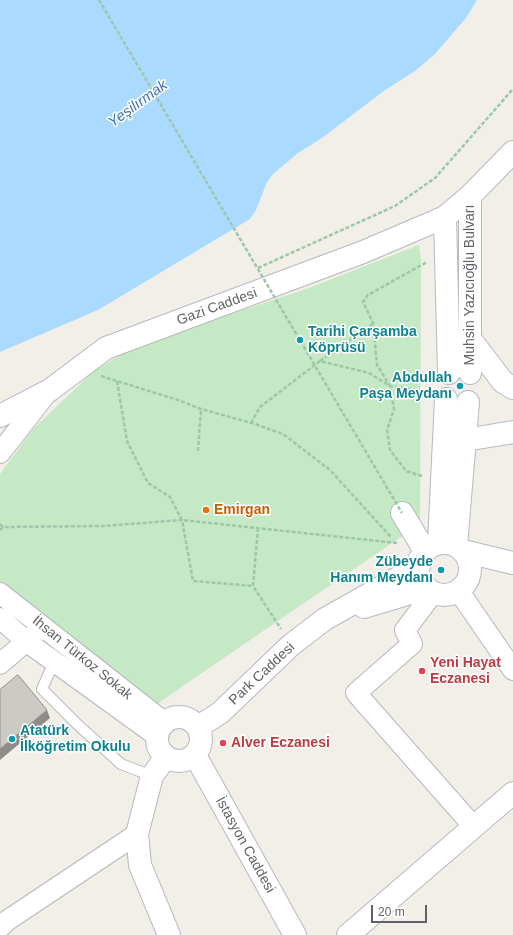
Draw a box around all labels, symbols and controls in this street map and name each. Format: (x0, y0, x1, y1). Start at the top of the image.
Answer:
water label: Yeşilırmak (105, 76, 171, 132)
street label: Muhsin Yazıcıoğlu Bulvarı (462, 205, 478, 365)
street label: Gazi Caddesi (175, 285, 259, 329)
place label: Tarihi Çarşamba Köprüsü (308, 324, 417, 356)
marker: Tarihi Çarşamba Köprüsü (295, 335, 305, 345)
place label: Abdullah Paşa Meydanı (359, 370, 452, 402)
marker: Abdullah Paşa Meydanı (455, 381, 465, 391)
place label: Emirgan (214, 502, 270, 518)
marker: Emirgan (201, 505, 211, 515)
place label: Zübeyde Hanım Meydanı (330, 554, 433, 586)
marker: Zübeyde Hanım Meydanı (436, 565, 446, 575)
street label: İhsan Türkoz Sokak (29, 613, 135, 703)
street label: Park Caddesi (226, 639, 298, 709)
place label: Yeni Hayat Eczanesi (430, 655, 501, 688)
marker: Yeni Hayat Eczanesi (417, 666, 427, 676)
place label: Atatürk İlköğretim Okulu (20, 723, 130, 756)
marker: Atatürk İlköğretim Okulu (7, 734, 17, 744)
place label: Alver Eczanesi (231, 735, 330, 751)
marker: Alver Eczanesi (218, 738, 228, 748)
street label: İstasyon Caddesi (212, 794, 278, 896)
scale bar (373, 897, 429, 923)
text: 20 m (378, 905, 405, 919)

